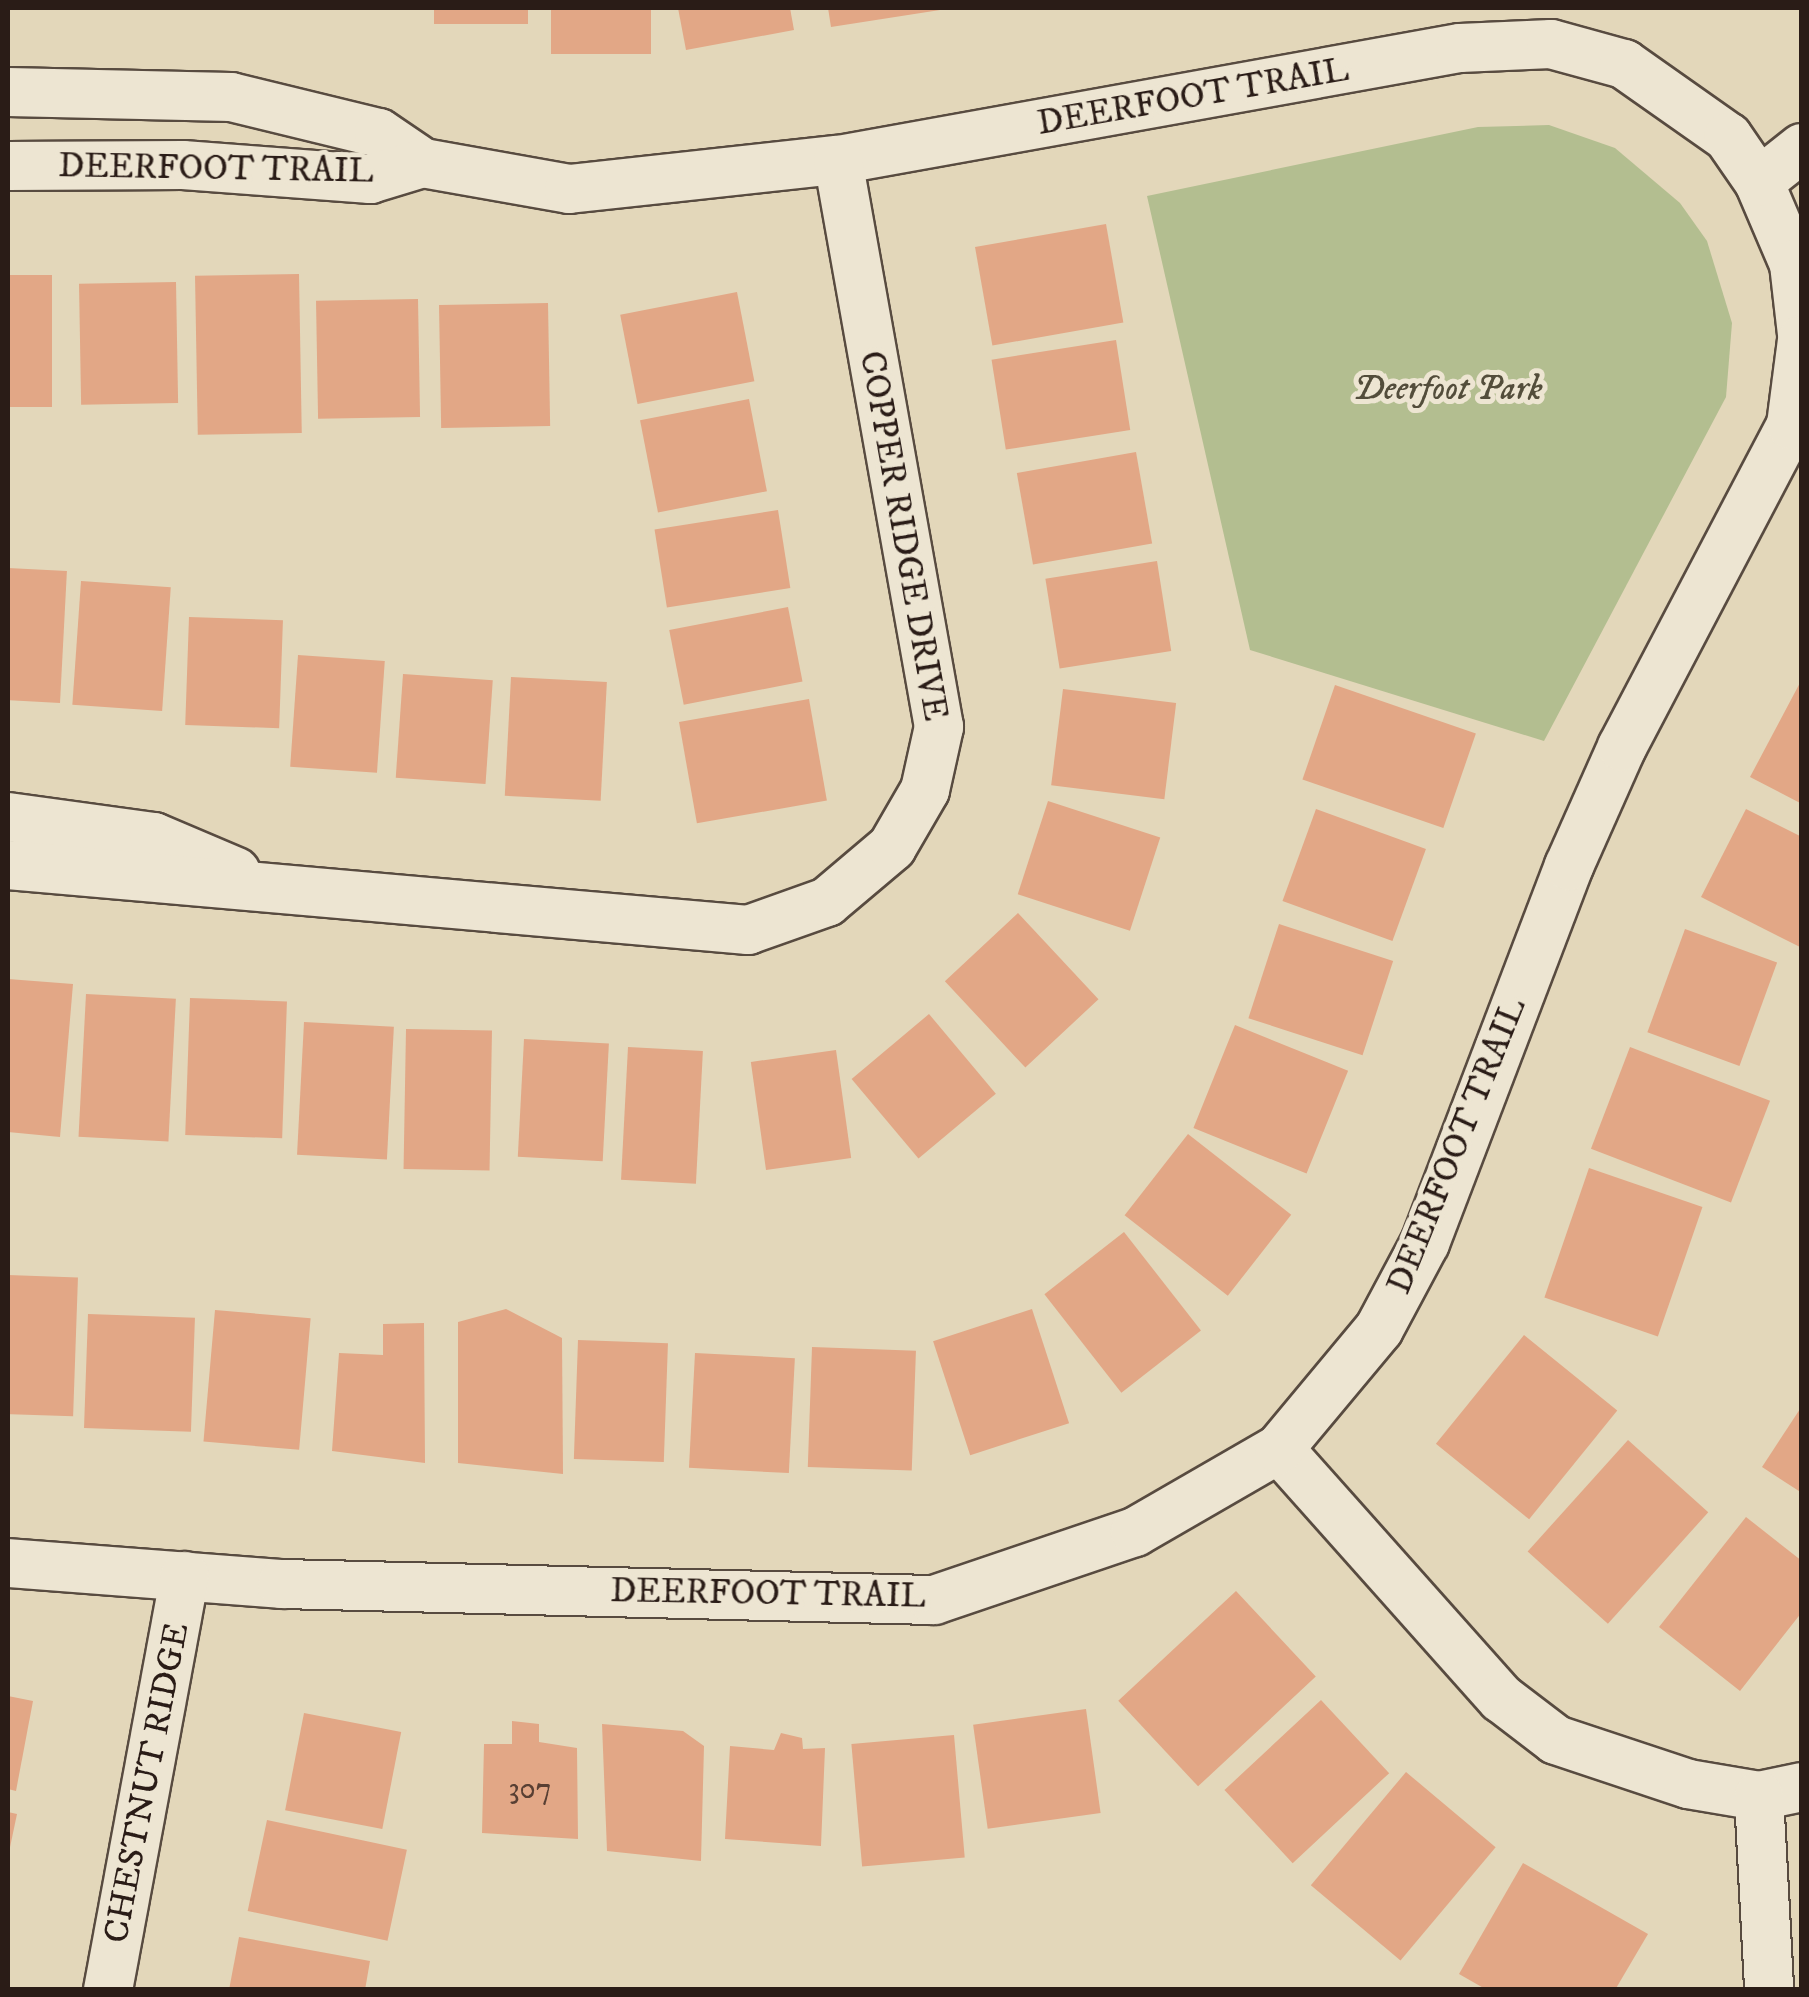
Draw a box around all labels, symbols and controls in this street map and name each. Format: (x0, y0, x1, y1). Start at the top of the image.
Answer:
street label: DEERFOOT TRAIL (1034, 49, 1352, 145)
street label: DEERFOOT TRAIL (58, 145, 374, 193)
street label: COPPER RIDGE DRIVE (850, 348, 956, 724)
park label: Deerfoot Park (1353, 368, 1543, 410)
street label: DEERFOOT TRAIL (1378, 992, 1536, 1300)
street label: DEERFOOT TRAIL (610, 1570, 926, 1618)
street label: CHESTNUT RIDGE (95, 1619, 199, 1947)
house number: 307 (508, 1772, 552, 1808)

